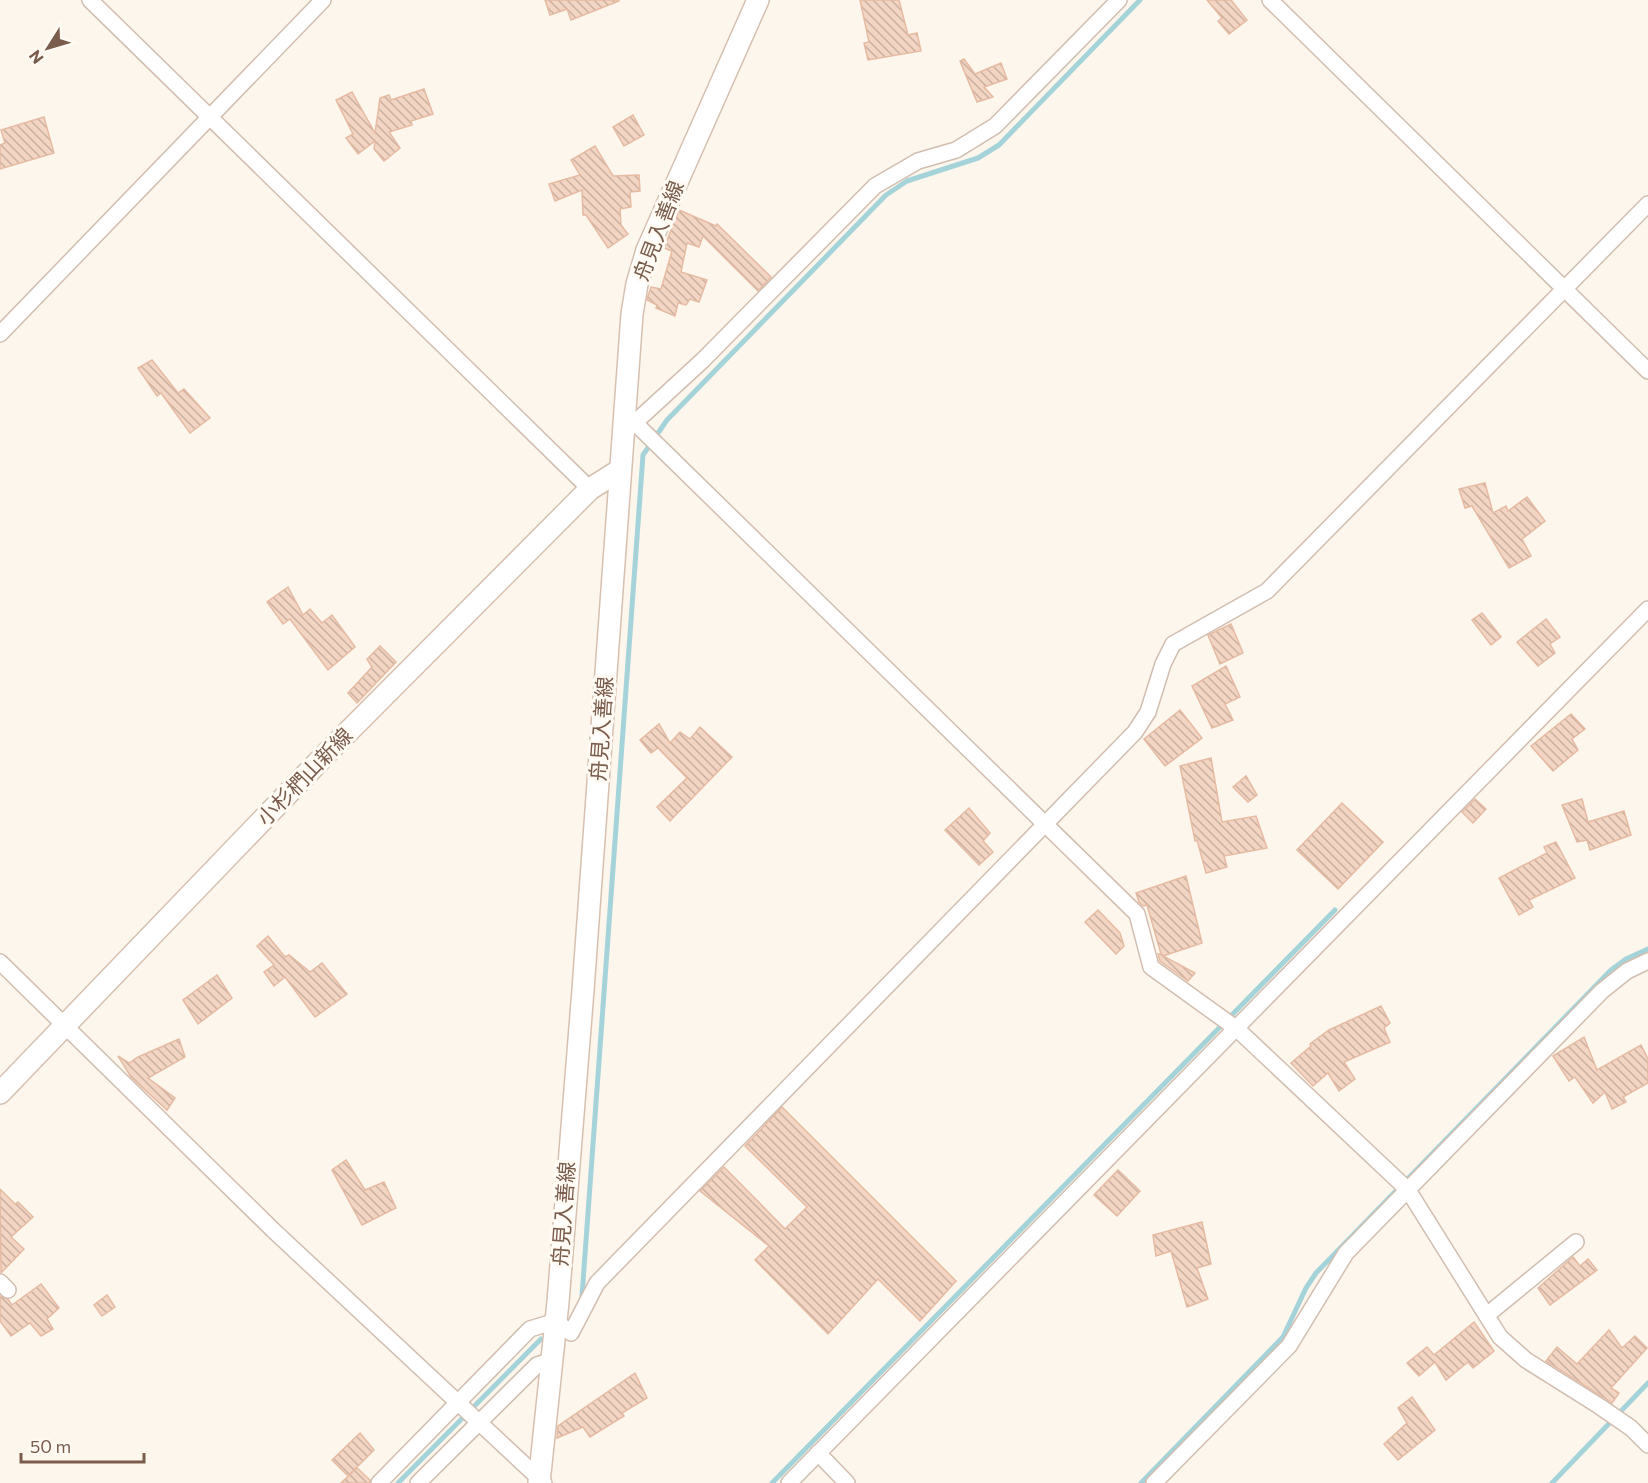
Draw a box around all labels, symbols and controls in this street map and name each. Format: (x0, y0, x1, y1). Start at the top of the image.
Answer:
north arrow (18, 18, 78, 78)
text: N (24, 47, 47, 68)
street label: 舟見入善線 (627, 177, 688, 284)
street label: 舟見入善線 (584, 676, 617, 782)
street label: 小杉椚山新線 (251, 722, 357, 830)
street label: 舟見入善線 (546, 1161, 579, 1267)
scale bar (21, 1426, 144, 1464)
text: 50 m (30, 1435, 71, 1457)

